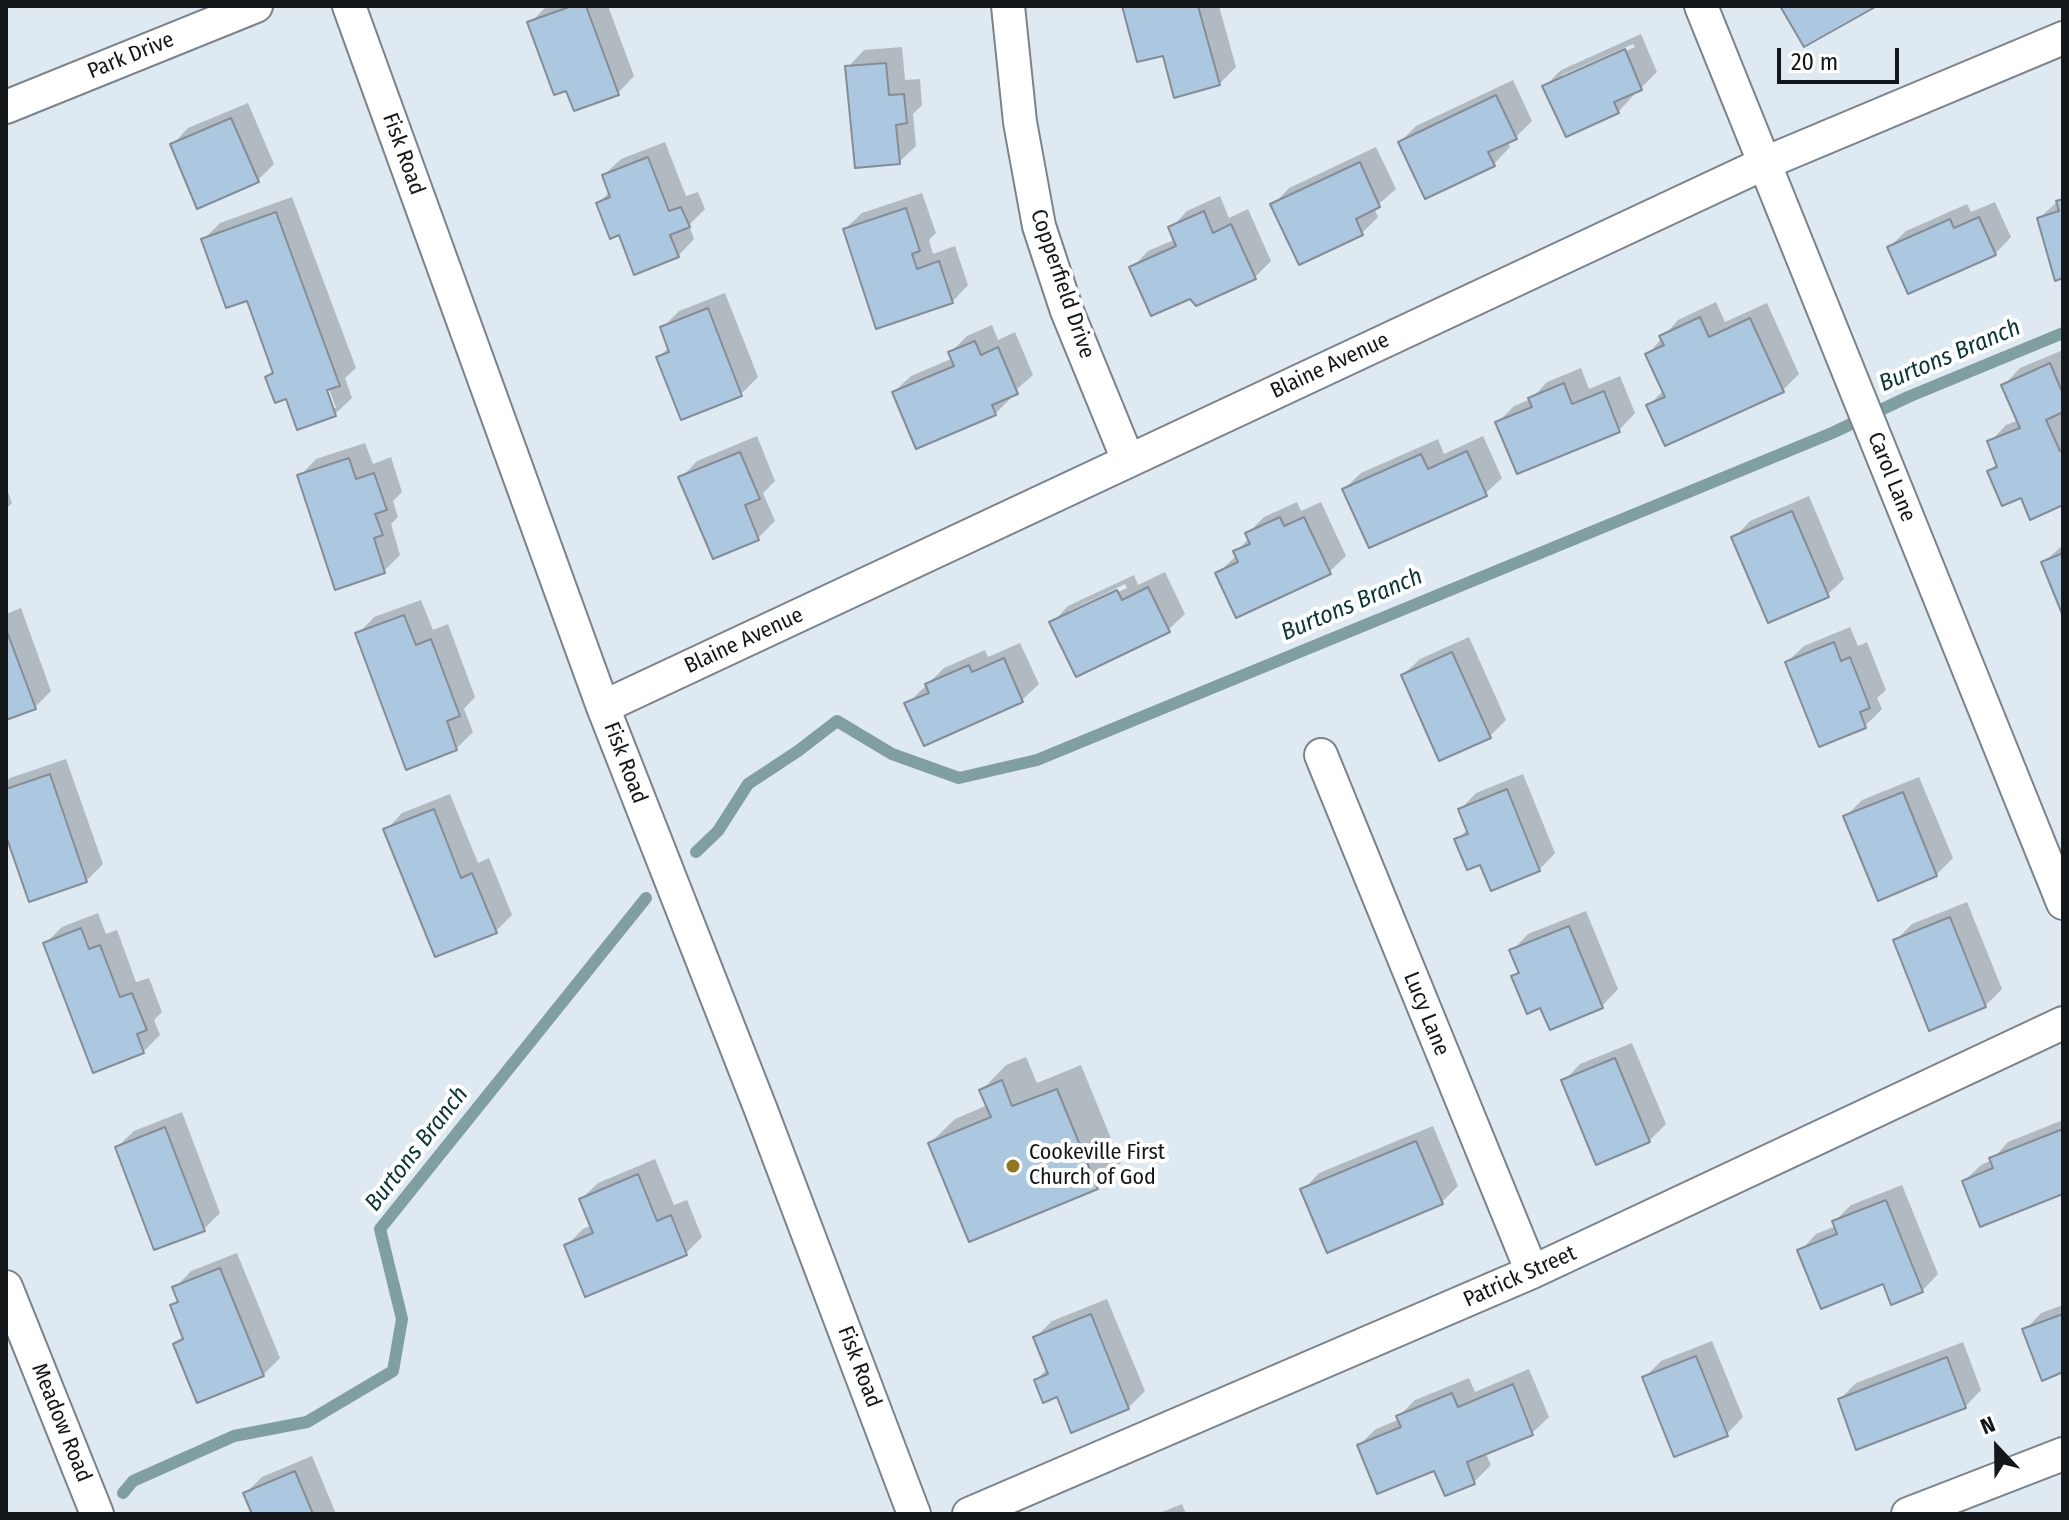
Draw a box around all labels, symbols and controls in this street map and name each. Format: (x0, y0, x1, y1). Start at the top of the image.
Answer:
street label: Park Drive (84, 27, 178, 85)
scale bar (1781, 32, 1903, 82)
text: 20 m (1791, 48, 1838, 76)
street label: Fisk Road (376, 110, 430, 198)
street label: Copperfield Drive (1024, 206, 1100, 362)
water label: Burtons Branch (1875, 313, 2025, 399)
street label: Blaine Avenue (1267, 327, 1393, 405)
street label: Carol Lane (1861, 428, 1921, 526)
water label: Burtons Branch (1277, 562, 1427, 648)
street label: Blaine Avenue (681, 602, 807, 680)
street label: Fisk Road (597, 719, 653, 807)
street label: Lucy Lane (1397, 968, 1455, 1060)
water label: Burtons Branch (359, 1081, 475, 1217)
place label: Cookeville First Church of God (1029, 1140, 1165, 1192)
marker: Cookeville First Church of God (1004, 1157, 1022, 1175)
street label: Patrick Street (1460, 1240, 1580, 1314)
street label: Fisk Road (831, 1323, 887, 1411)
street label: Meadow Road (25, 1360, 97, 1486)
north arrow (1957, 1408, 2037, 1488)
text: N (1977, 1410, 1999, 1440)

